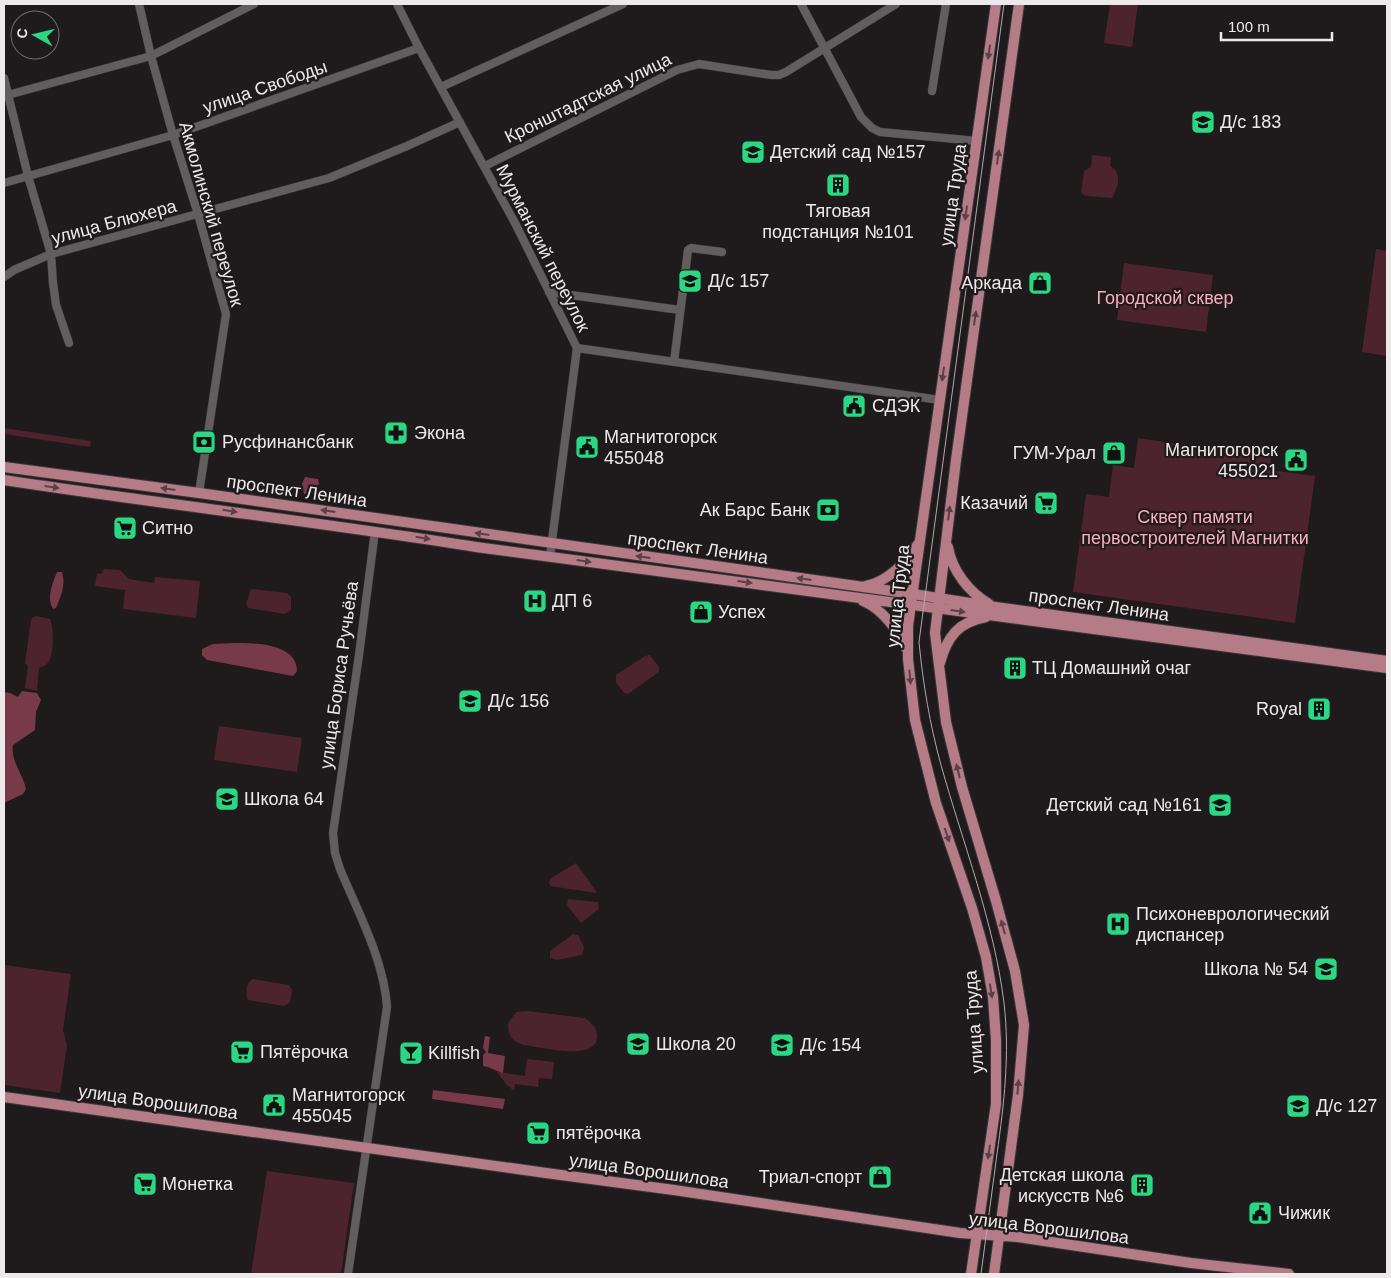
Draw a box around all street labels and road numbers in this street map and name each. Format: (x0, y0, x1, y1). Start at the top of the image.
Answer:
street label: Кронштадтская улица (501, 48, 676, 147)
street label: улица Свободы (200, 56, 330, 118)
street label: Акмолинский переулок (175, 119, 247, 309)
street label: улица Труда (936, 142, 970, 247)
street label: Мурманский переулок (492, 161, 594, 335)
street label: улица Блюхера (49, 195, 180, 248)
street label: проспект Ленина (225, 471, 369, 511)
street label: проспект Ленина (626, 528, 770, 568)
street label: улица Труда (883, 543, 913, 648)
street label: улица Бориса Ручьёва (316, 579, 362, 770)
street label: проспект Ленина (1027, 585, 1171, 625)
street label: улица Труда (960, 969, 988, 1074)
street label: улица Ворошилова (77, 1081, 240, 1123)
street label: улица Ворошилова (568, 1150, 731, 1192)
street label: улица Ворошилова (968, 1208, 1131, 1248)

